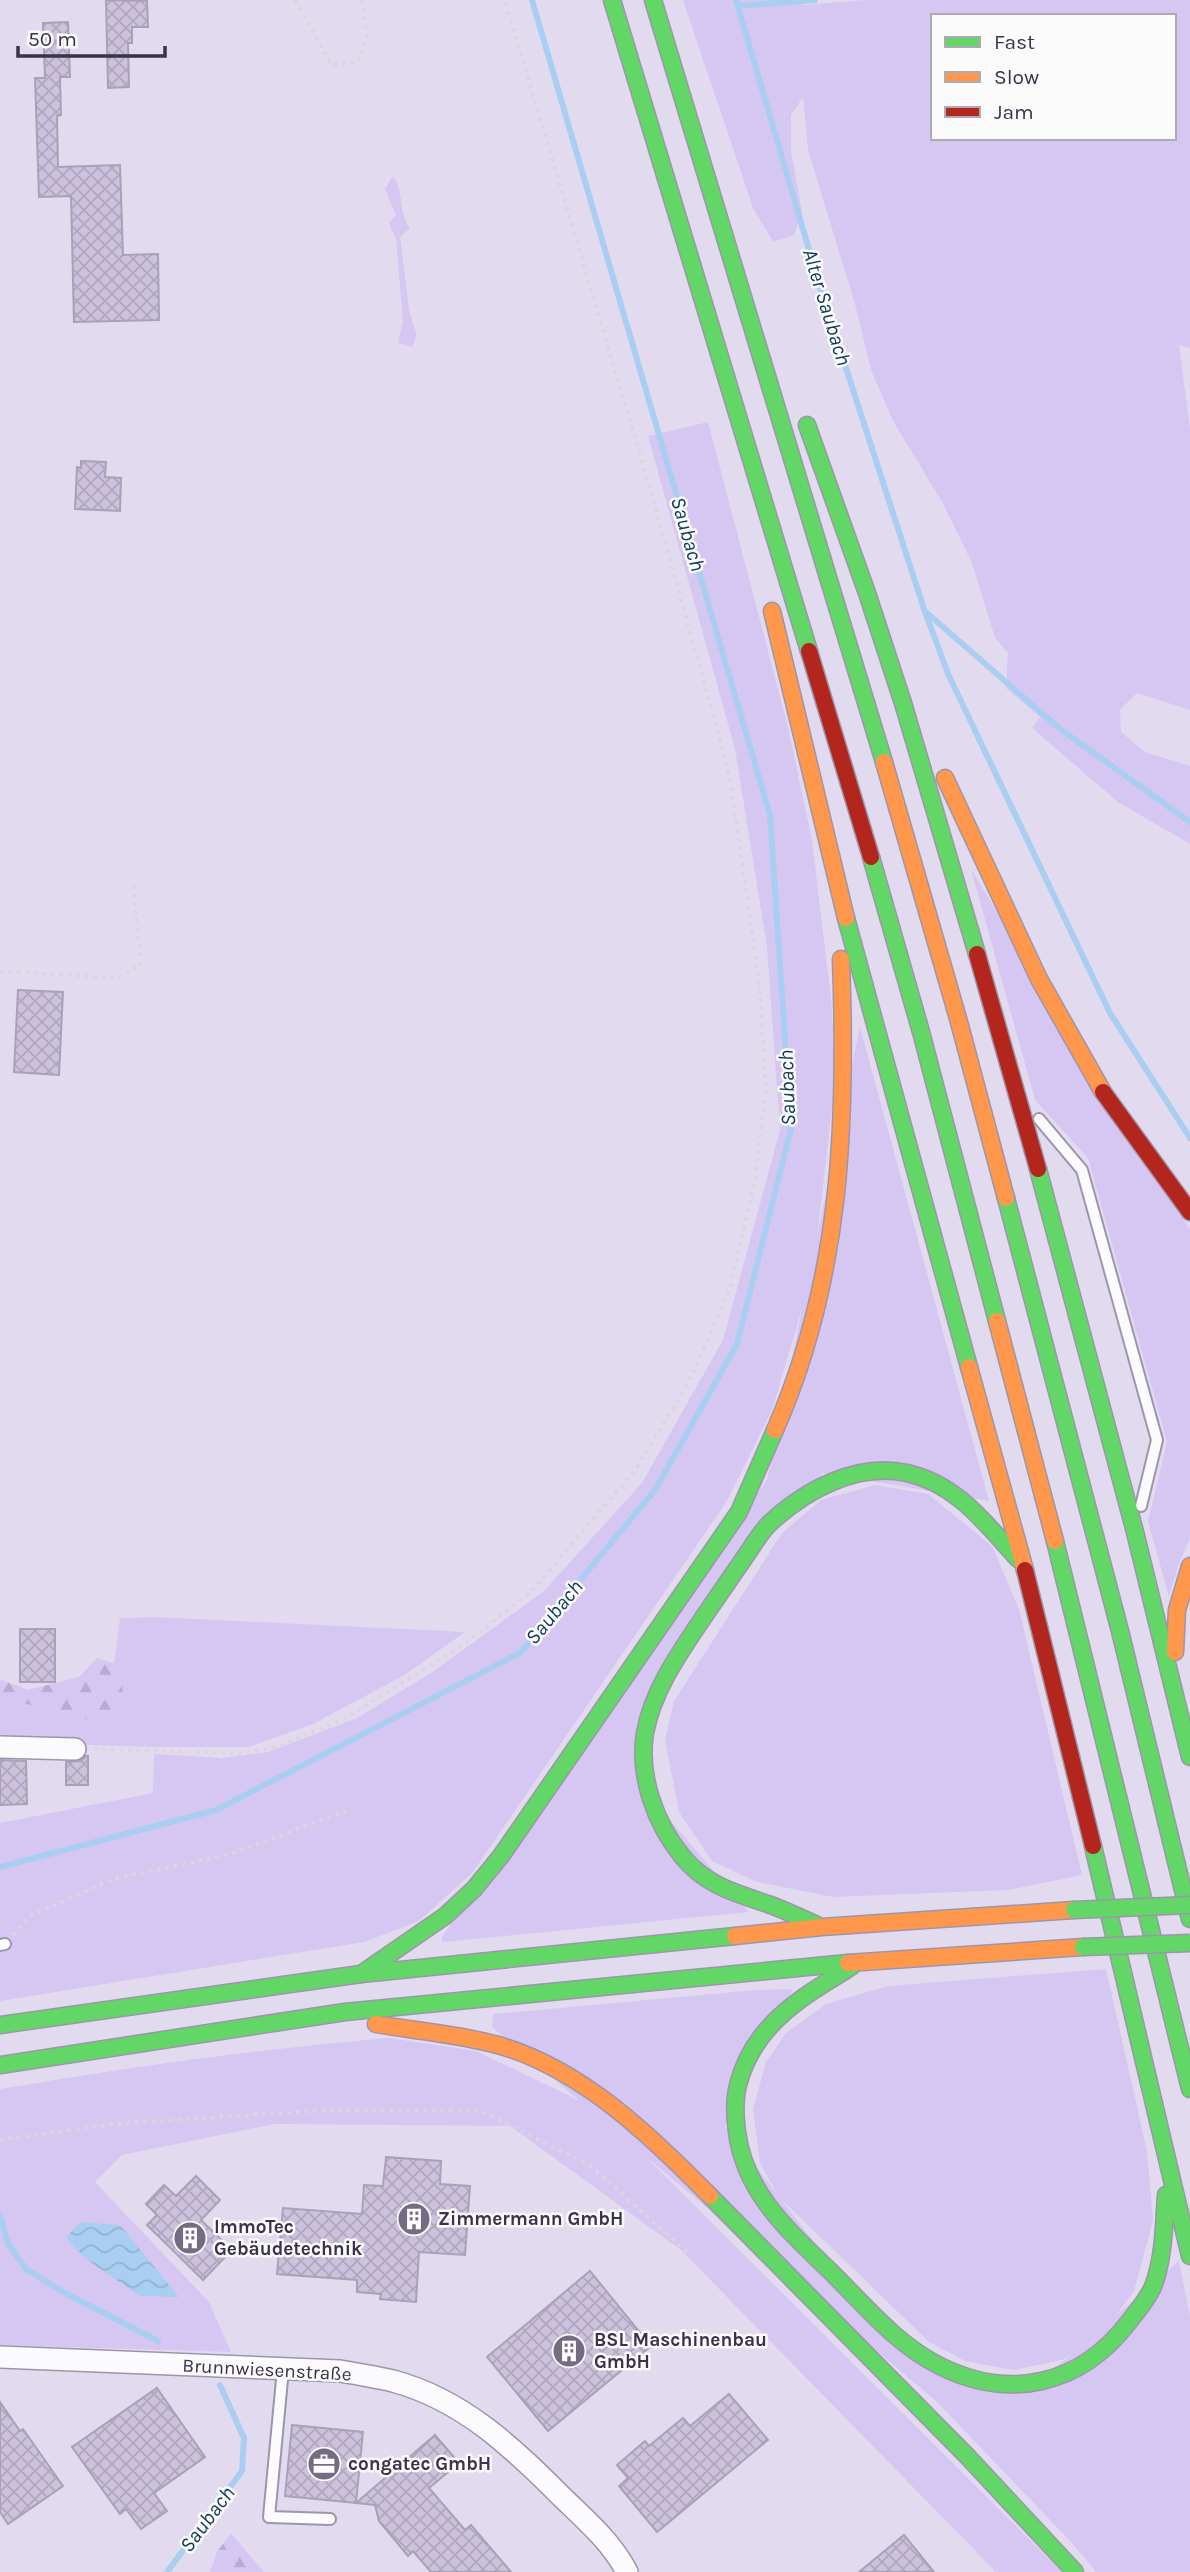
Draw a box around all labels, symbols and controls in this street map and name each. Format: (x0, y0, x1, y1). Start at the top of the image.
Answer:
scale bar (18, 14, 164, 58)
legend (931, 14, 1176, 140)
text: 50 m (28, 27, 77, 51)
text: Fast (994, 30, 1035, 54)
text: Slow (994, 65, 1039, 89)
text: Jam (994, 100, 1034, 124)
water label: Alter Saubach (798, 246, 856, 368)
water label: Saubach (666, 494, 710, 574)
water label: Saubach (774, 1049, 800, 1127)
water label: Saubach (520, 1575, 588, 1649)
building icon: Zimmermann GmbH (395, 2200, 433, 2238)
place label: Zimmermann GmbH (438, 2208, 623, 2230)
place label: ImmoTec Gebäudetechnik (214, 2216, 362, 2260)
building icon: ImmoTec Gebäudetechnik (171, 2219, 209, 2257)
place label: BSL Maschinenbau GmbH (594, 2329, 767, 2373)
building icon: BSL Maschinenbau GmbH (550, 2332, 588, 2370)
street label: Brunnwiesenstraße (182, 2355, 352, 2385)
office icon: congatec GmbH (305, 2445, 343, 2483)
place label: congatec GmbH (348, 2453, 491, 2475)
water label: Saubach (174, 2481, 240, 2557)

